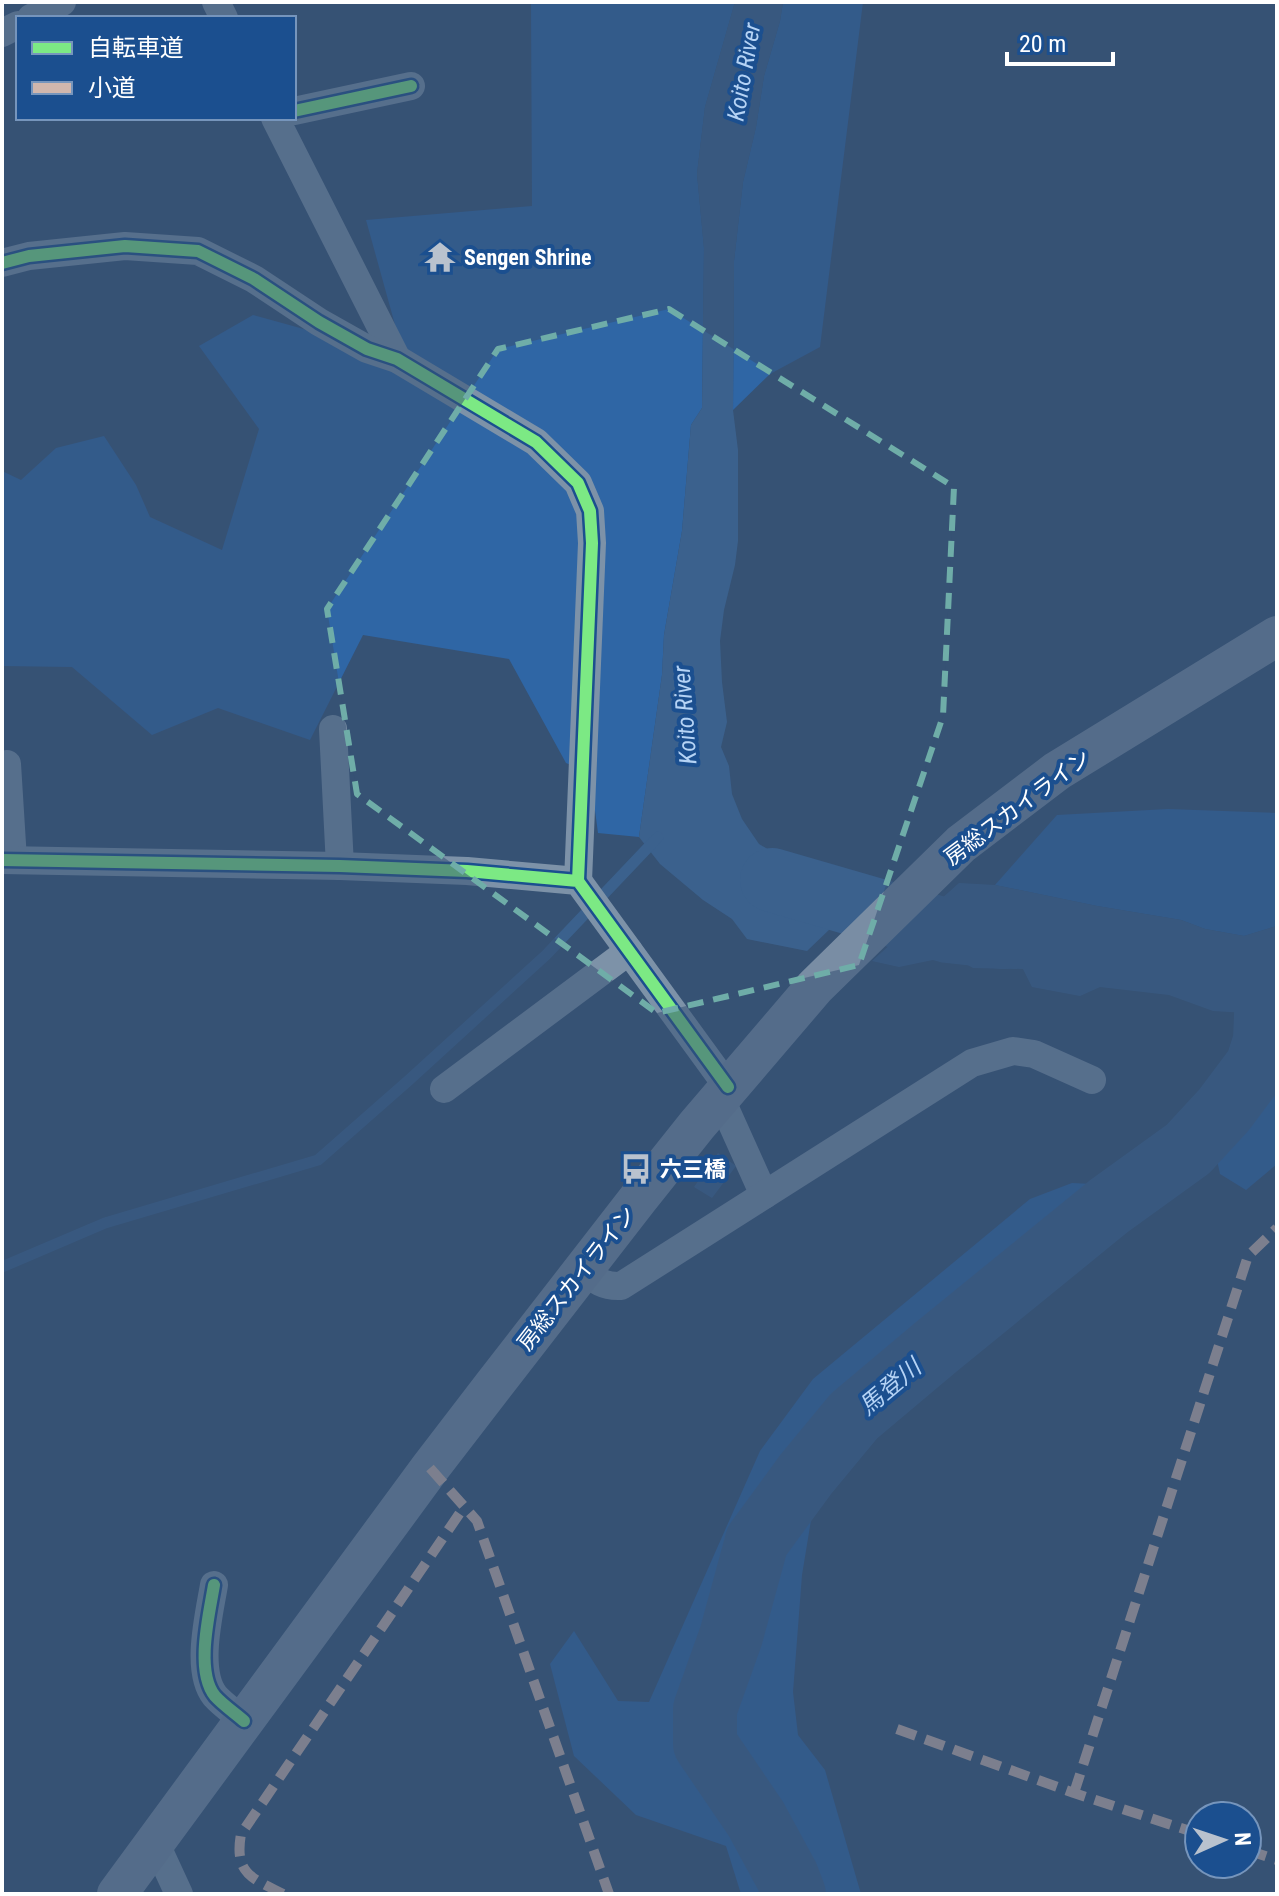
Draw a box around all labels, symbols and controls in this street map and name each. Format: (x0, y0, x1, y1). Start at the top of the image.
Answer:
legend (16, 16, 296, 120)
scale bar (1007, 16, 1113, 66)
water label: Koito River (722, 20, 767, 123)
text: 20 m (1019, 30, 1066, 58)
text: 自転車道 (88, 34, 184, 62)
text: 小道 (88, 74, 136, 102)
temple icon: Sengen Shrine (423, 240, 457, 274)
place label: Sengen Shrine (464, 245, 592, 270)
water label: Koito River (668, 664, 702, 765)
street label: 房総スカイライン (939, 744, 1095, 870)
bus stop icon: 六三橋 (619, 1152, 653, 1186)
place label: 六三橋 (660, 1157, 726, 1182)
street label: 房総スカイライン (512, 1201, 640, 1355)
water label: 馬登川 (853, 1351, 929, 1421)
north arrow (1183, 1800, 1263, 1880)
text: N (1230, 1832, 1255, 1846)

